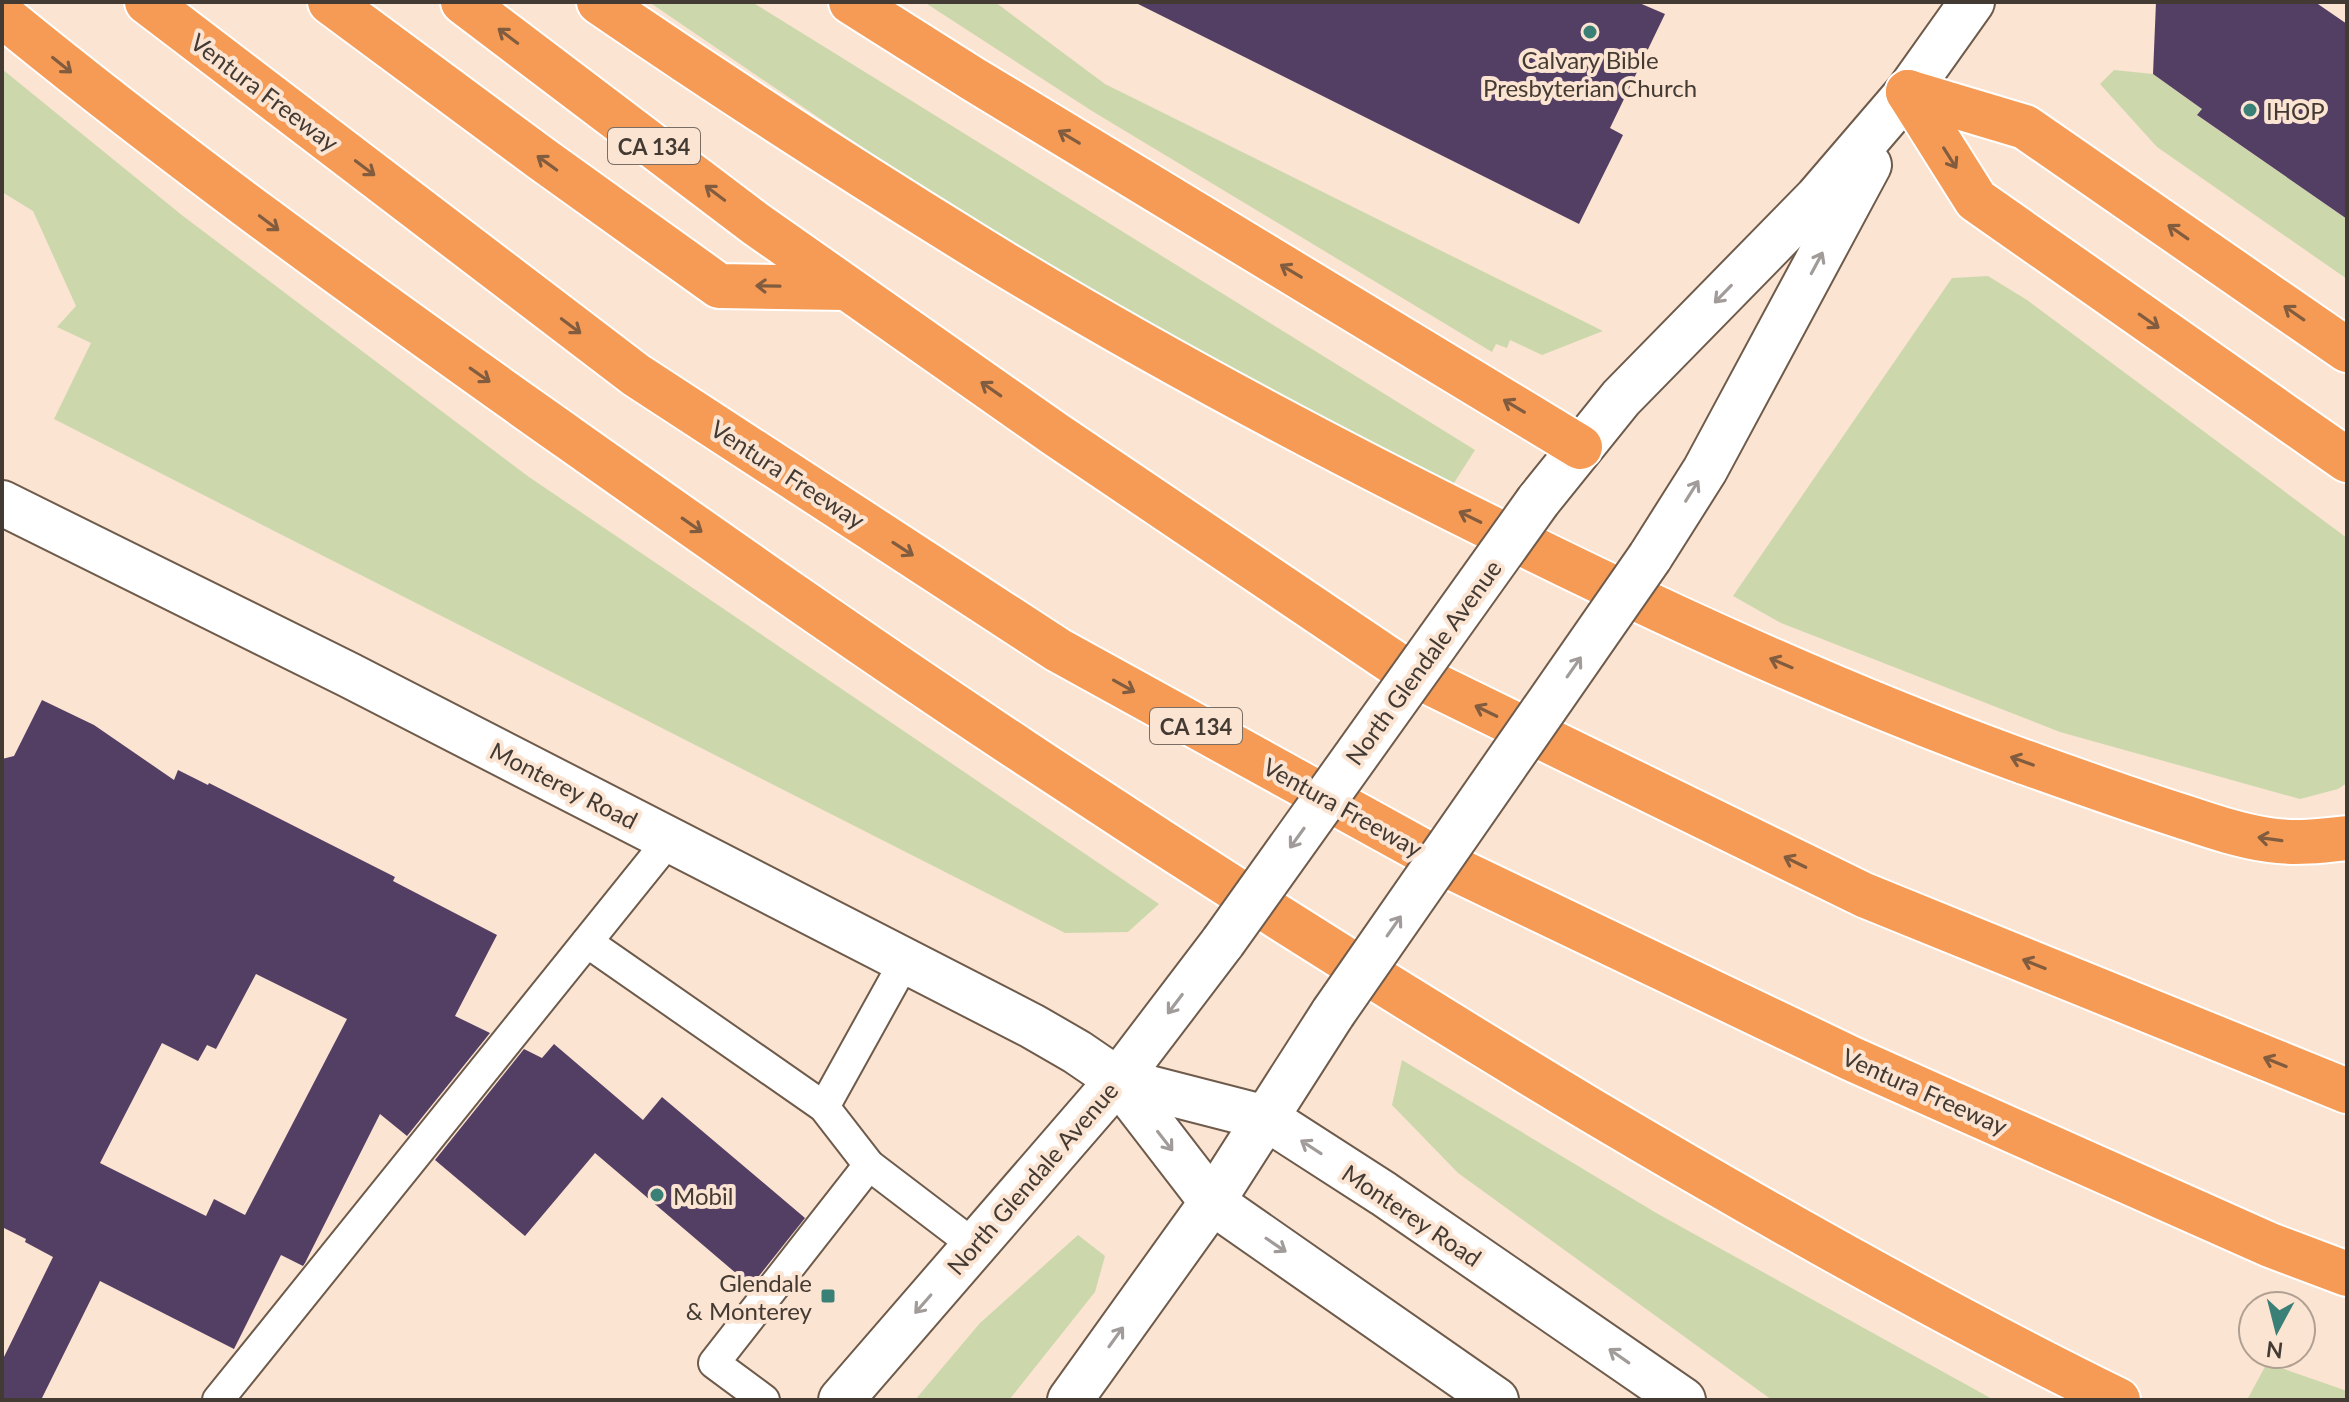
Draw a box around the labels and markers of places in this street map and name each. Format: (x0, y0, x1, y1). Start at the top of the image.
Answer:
marker: Calvary Bible Presbyterian Church (1581, 23, 1599, 41)
place label: Calvary Bible Presbyterian Church (1483, 45, 1697, 102)
place label: IHOP (2266, 96, 2325, 125)
marker: IHOP (2241, 101, 2259, 119)
place label: Mobil (673, 1181, 733, 1210)
marker: Mobil (648, 1186, 666, 1204)
place label: Glendale & Monterey (686, 1268, 813, 1325)
marker: Glendale & Monterey (819, 1287, 837, 1305)

